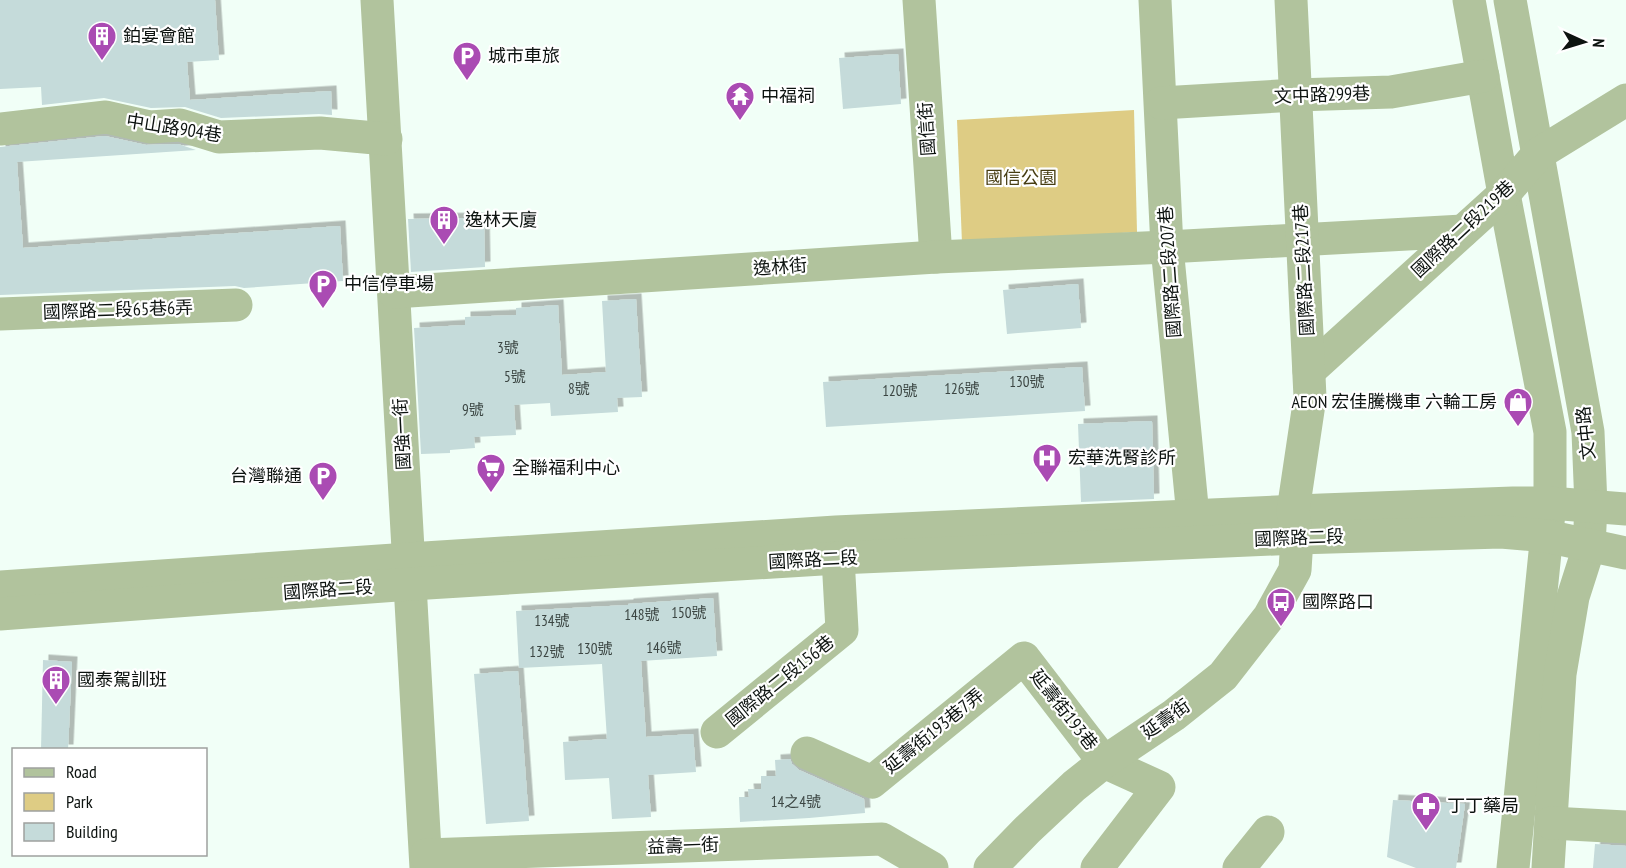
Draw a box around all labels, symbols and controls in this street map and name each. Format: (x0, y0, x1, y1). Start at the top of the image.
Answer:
north arrow (1554, 12, 1614, 72)
building icon: 鉑宴會館 (86, 20, 118, 62)
place label: 鉑宴會館 (123, 24, 195, 47)
text: N (1589, 38, 1609, 48)
parking icon: 城市車旅 (451, 40, 483, 82)
place label: 城市車旅 (488, 44, 560, 67)
temple icon: 中福祠 (724, 80, 756, 122)
street label: 文中路299巷 (1273, 81, 1371, 108)
place label: 中福祠 (761, 84, 815, 107)
street label: 國信街 (913, 101, 940, 157)
street label: 中山路904巷 (125, 109, 223, 146)
park label: 國信公園 (985, 166, 1057, 189)
street label: 國際路二段219巷 (1406, 175, 1519, 282)
street label: 國際路二段217巷 (1289, 203, 1318, 337)
building icon: 逸林天廈 (428, 204, 460, 246)
street label: 國際路二段207巷 (1153, 205, 1186, 339)
place label: 逸林天廈 (465, 208, 537, 231)
street label: 逸林街 (752, 253, 808, 280)
parking icon: 中信停車場 (307, 268, 339, 310)
place label: 中信停車場 (344, 272, 434, 295)
street label: 國際路二段65巷6弄 (42, 295, 193, 324)
house number: 3號 (497, 338, 519, 357)
house number: 5號 (504, 367, 526, 386)
house number: 130號 (1009, 372, 1045, 391)
house number: 8號 (568, 379, 590, 398)
house number: 126號 (944, 379, 980, 398)
house number: 120號 (882, 381, 918, 400)
shop icon: AEON 宏佳騰機車 六輪工房 (1502, 386, 1534, 428)
place label: AEON 宏佳騰機車 六輪工房 (1292, 390, 1497, 413)
street label: 國強一街 (388, 397, 415, 471)
house number: 9號 (462, 400, 484, 419)
street label: 文中路 (1571, 405, 1600, 461)
hospital icon: 宏華洗腎診所 (1031, 442, 1063, 484)
place label: 宏華洗腎診所 (1068, 446, 1176, 469)
supermarket icon: 全聯福利中心 (475, 452, 507, 494)
place label: 全聯福利中心 (512, 456, 620, 479)
parking icon: 台灣聯通 (307, 460, 339, 502)
place label: 台灣聯通 (230, 464, 302, 487)
street label: 國際路二段 (1254, 524, 1344, 551)
street label: 國際路二段 (767, 546, 859, 573)
street label: 國際路二段 (282, 575, 374, 604)
bus stop icon: 國際路口 (1265, 586, 1297, 628)
place label: 國際路口 (1302, 590, 1374, 613)
house number: 150號 (671, 603, 707, 622)
house number: 148號 (624, 605, 660, 624)
house number: 134號 (534, 611, 570, 630)
street label: 國際路二段156巷 (721, 630, 838, 731)
house number: 146號 (646, 638, 682, 657)
house number: 130號 (577, 639, 613, 658)
house number: 132號 (529, 642, 565, 661)
building icon: 國泰駕訓班 (40, 664, 72, 706)
street label: 延壽街193巷 (1026, 665, 1103, 755)
place label: 國泰駕訓班 (77, 668, 167, 691)
street label: 延壽街193巷7弄 (879, 683, 988, 778)
street label: 延壽街 (1137, 694, 1194, 743)
legend (12, 748, 207, 856)
text: Road (66, 760, 97, 783)
text: Park (66, 790, 93, 813)
pharmacy icon: 丁丁藥局 (1410, 790, 1442, 832)
house number: 14之4號 (771, 792, 821, 811)
place label: 丁丁藥局 (1447, 794, 1519, 817)
text: Building (66, 820, 118, 843)
street label: 益壽一街 (647, 833, 719, 858)

